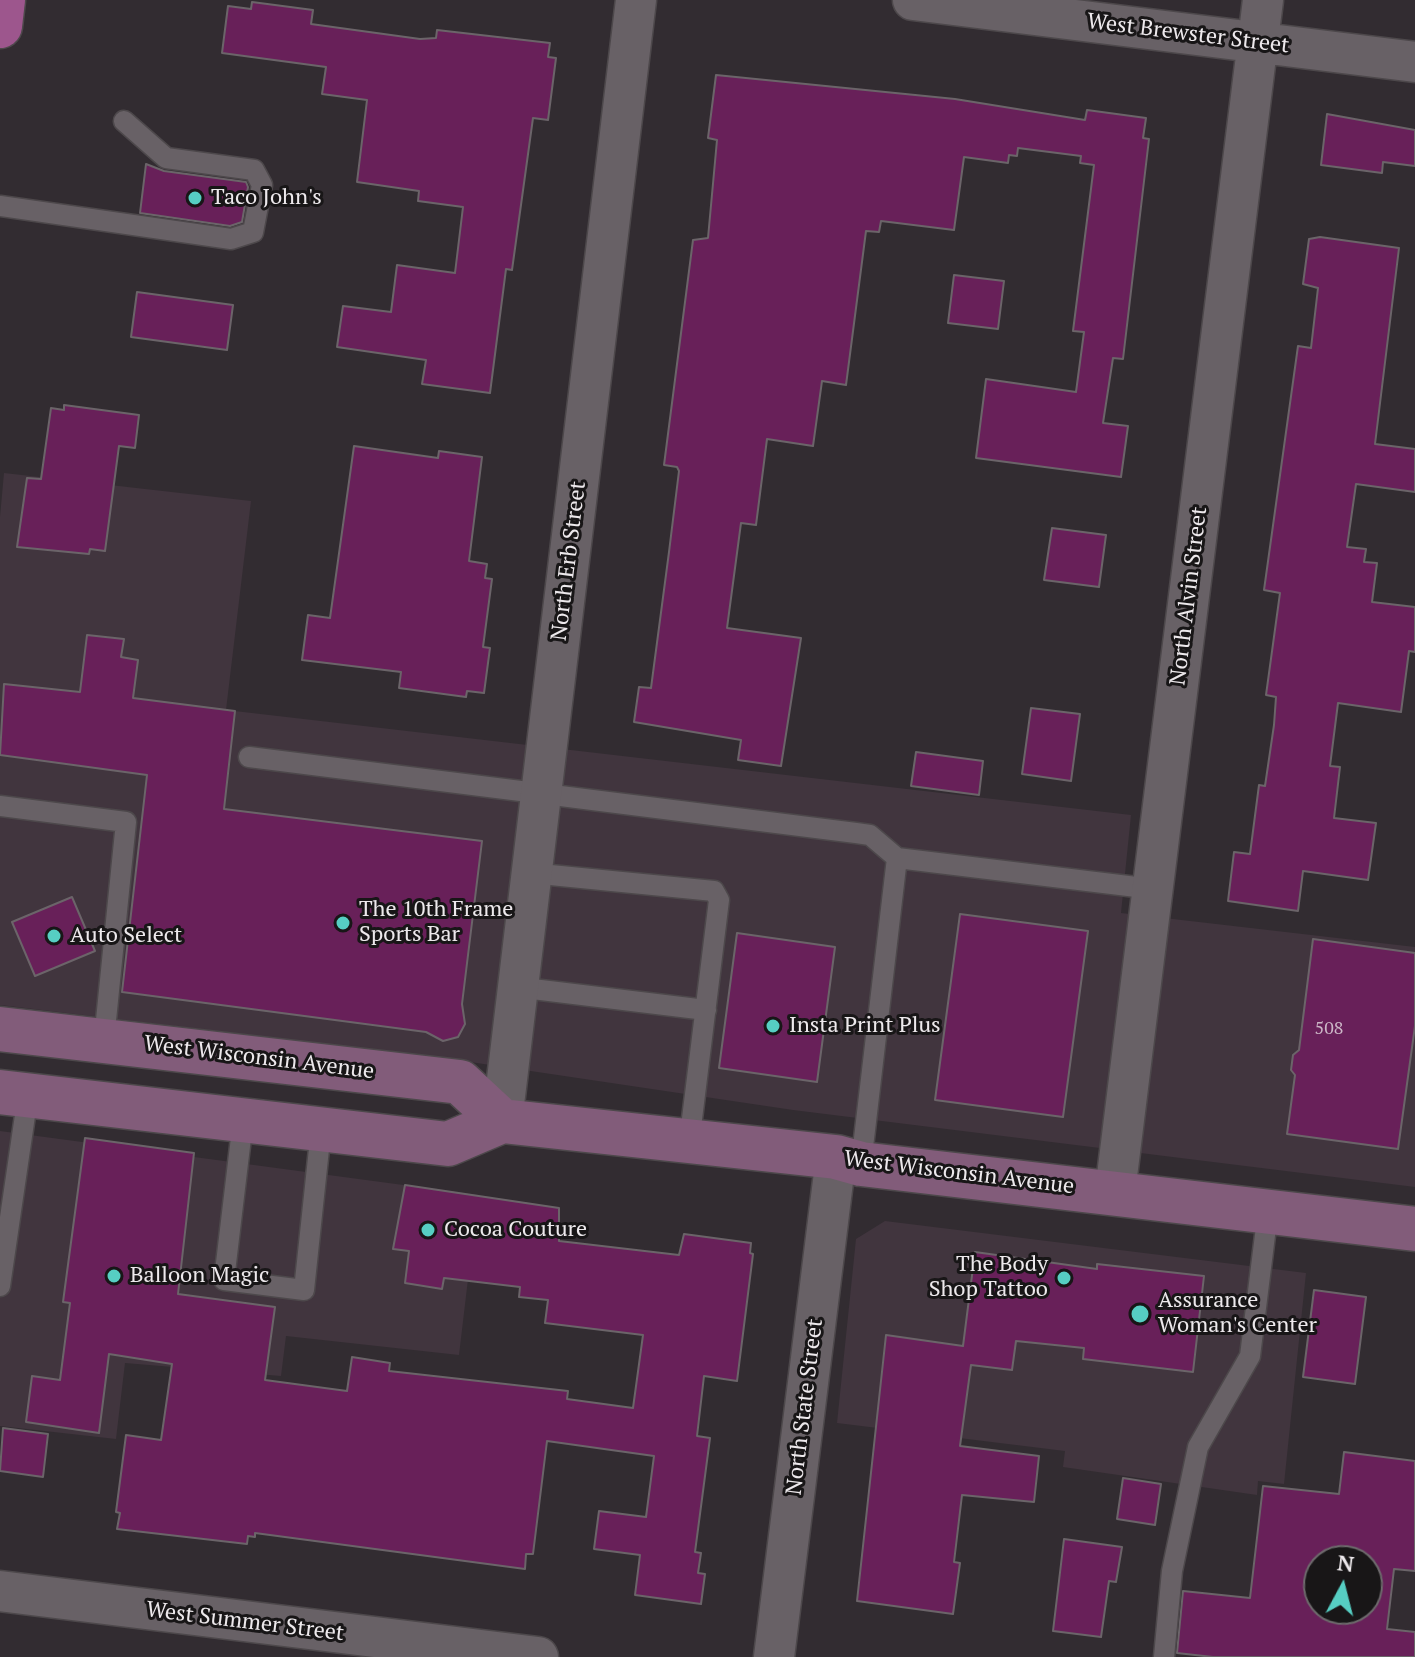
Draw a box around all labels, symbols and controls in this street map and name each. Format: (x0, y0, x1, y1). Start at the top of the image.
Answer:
street label: West Brewster Street (1085, 8, 1291, 60)
place label: Taco John's (211, 185, 322, 211)
marker: Taco John's (186, 189, 204, 207)
street label: North Erb Street (546, 480, 592, 642)
street label: North Alvin Street (1165, 505, 1213, 687)
place label: The 10th Frame Sports Bar (359, 897, 513, 948)
marker: The 10th Frame Sports Bar (334, 914, 352, 932)
place label: Auto Select (70, 923, 182, 949)
marker: Auto Select (45, 927, 63, 945)
place label: Insta Print Plus (789, 1013, 941, 1039)
marker: Insta Print Plus (764, 1017, 782, 1035)
house number: 508 (1315, 1018, 1343, 1040)
street label: West Wisconsin Avenue (142, 1031, 376, 1085)
street label: West Wisconsin Avenue (842, 1146, 1076, 1200)
place label: Cocoa Couture (444, 1217, 587, 1243)
marker: Cocoa Couture (419, 1221, 437, 1239)
place label: The Body Shop Tattoo (929, 1252, 1048, 1304)
place label: Balloon Magic (130, 1263, 269, 1289)
marker: Balloon Magic (105, 1267, 123, 1285)
marker: The Body Shop Tattoo (1055, 1269, 1073, 1287)
place label: Assurance Woman's Center (1158, 1288, 1317, 1340)
marker: Assurance Woman's Center (1129, 1303, 1151, 1325)
street label: North State Street (781, 1317, 829, 1497)
north arrow (1303, 1545, 1383, 1625)
text: N (1336, 1547, 1356, 1578)
street label: West Summer Street (145, 1597, 345, 1647)

